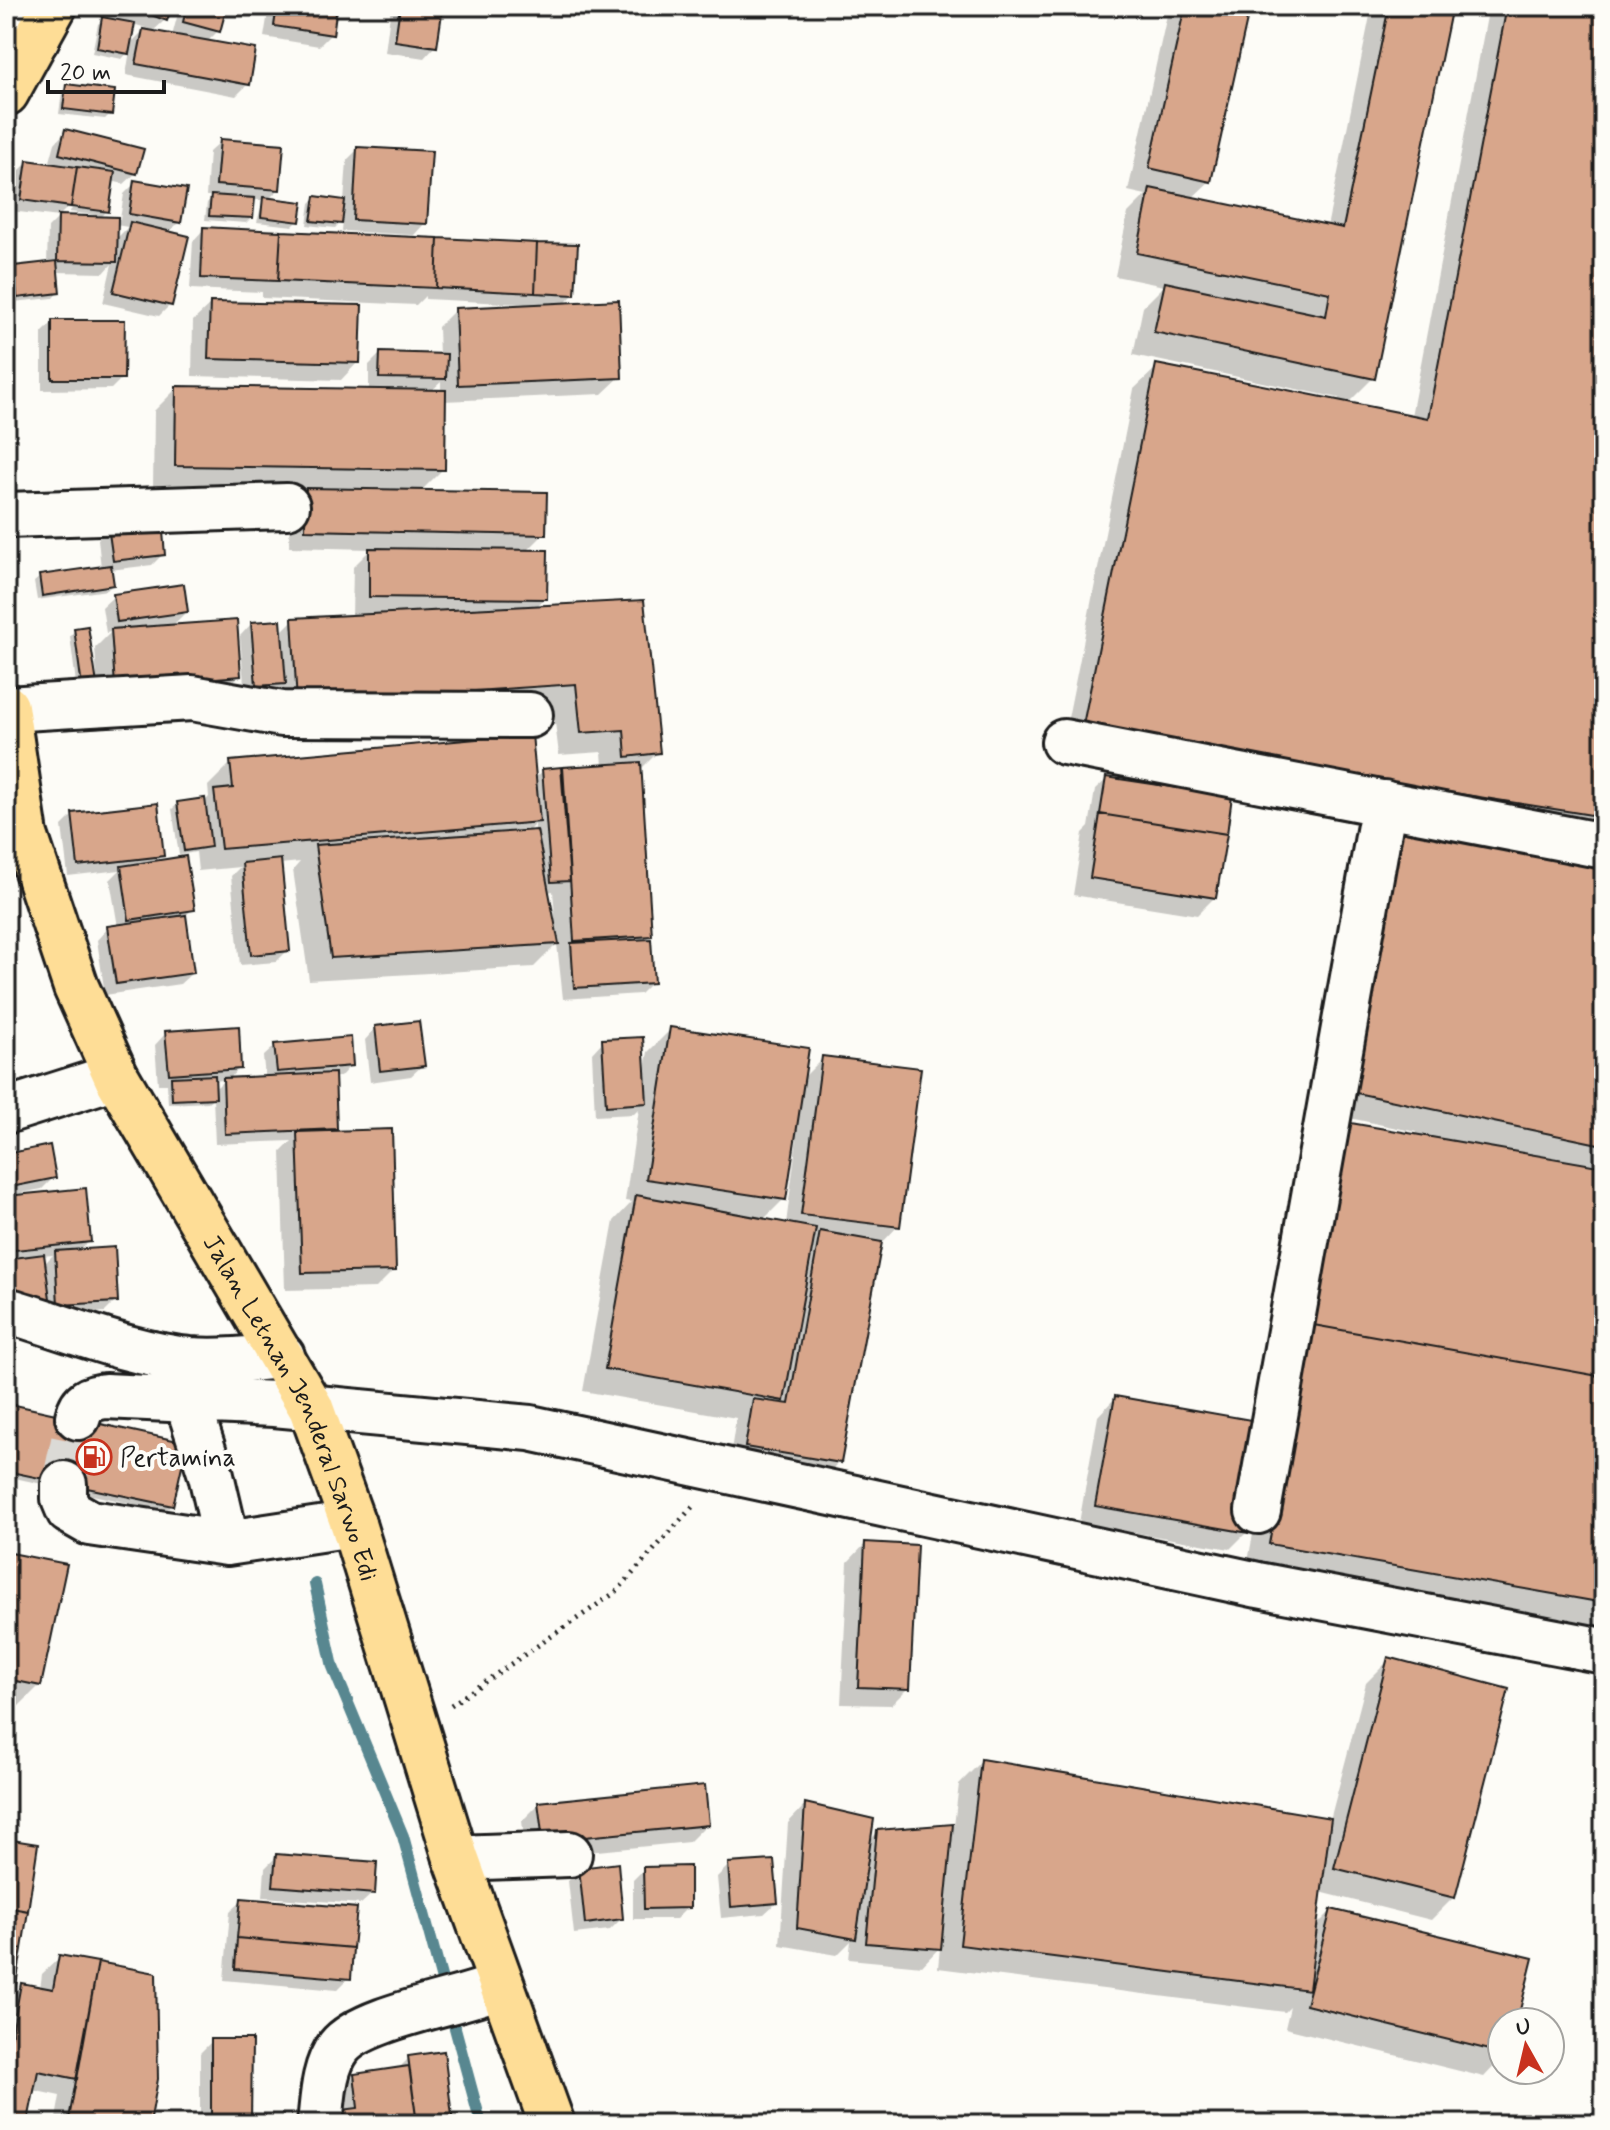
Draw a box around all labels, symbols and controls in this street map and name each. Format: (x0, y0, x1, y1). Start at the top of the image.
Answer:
scale bar (48, 44, 164, 94)
text: 20 m (60, 58, 111, 89)
street label: Jalan Letnan Jenderal Sarwo Edi (194, 1229, 385, 1586)
fuel station icon: Pertamina (75, 1438, 113, 1476)
place label: Pertamina (120, 1442, 236, 1476)
north arrow (1486, 2006, 1566, 2086)
text: U (1514, 2013, 1533, 2043)

